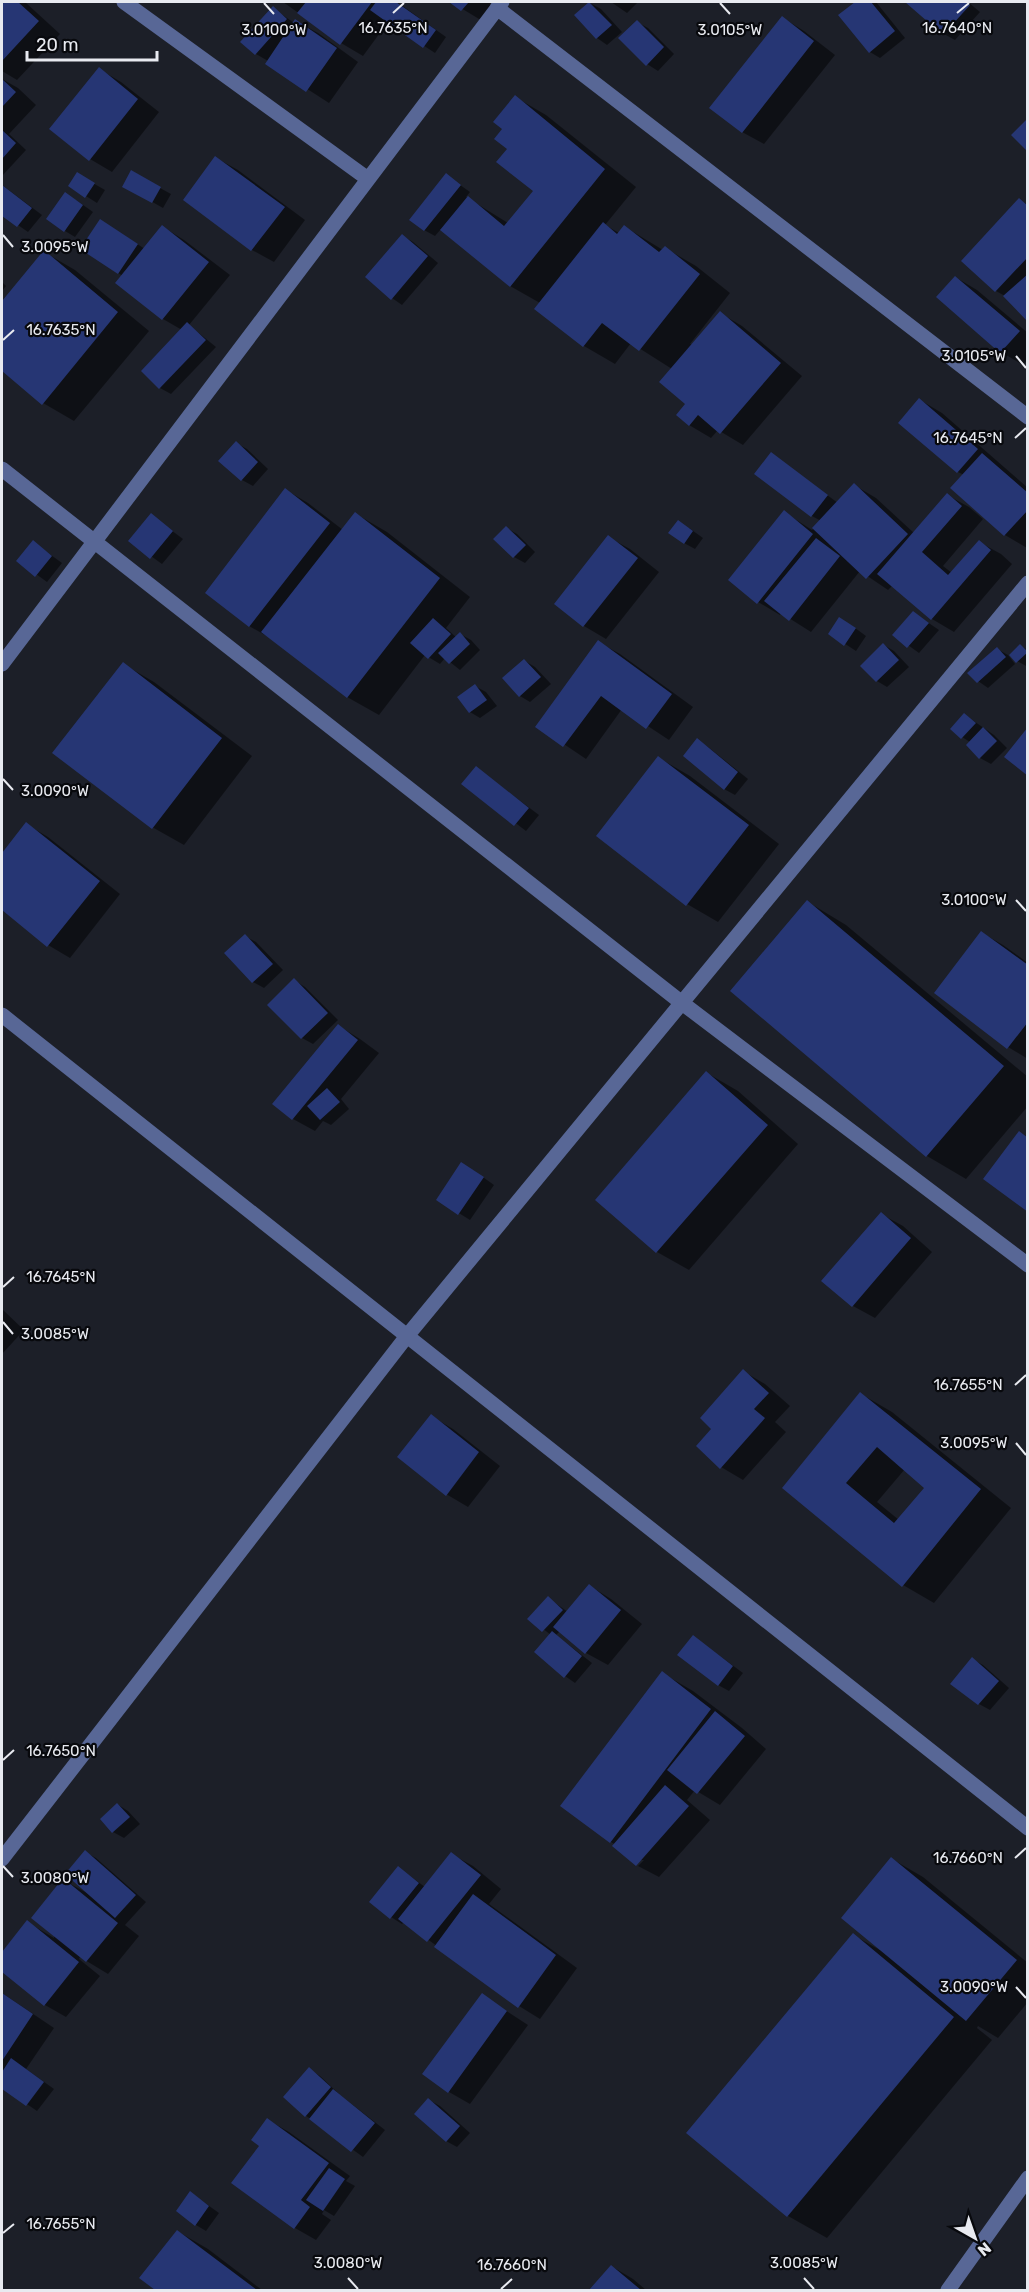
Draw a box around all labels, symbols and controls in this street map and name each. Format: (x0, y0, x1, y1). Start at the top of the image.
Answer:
text: 16.7635°N (358, 19, 428, 37)
text: 16.7640°N (922, 19, 992, 37)
text: 3.0100°W (241, 21, 307, 39)
text: 3.0105°W (698, 21, 762, 39)
scale bar (27, 24, 158, 62)
text: 20 m (36, 34, 78, 56)
text: 3.0095°W (21, 238, 89, 256)
text: 16.7635°N (26, 321, 96, 339)
text: 3.0105°W (942, 347, 1006, 365)
text: 16.7645°N (933, 429, 1003, 447)
text: 3.0090°W (21, 782, 89, 800)
text: 3.0100°W (941, 891, 1007, 909)
text: 16.7645°N (26, 1268, 96, 1286)
text: 3.0085°W (21, 1325, 89, 1343)
text: 16.7655°N (933, 1376, 1003, 1394)
text: 3.0095°W (940, 1434, 1008, 1452)
text: 16.7650°N (26, 1742, 96, 1760)
text: 16.7660°N (933, 1849, 1003, 1867)
text: 3.0080°W (21, 1869, 89, 1887)
text: 3.0090°W (940, 1978, 1008, 1996)
north arrow (945, 2208, 1005, 2268)
text: 16.7655°N (26, 2215, 96, 2233)
text: N (974, 2238, 995, 2260)
text: 3.0080°W (314, 2254, 382, 2272)
text: 3.0085°W (770, 2254, 838, 2272)
text: 16.7660°N (477, 2256, 547, 2274)

